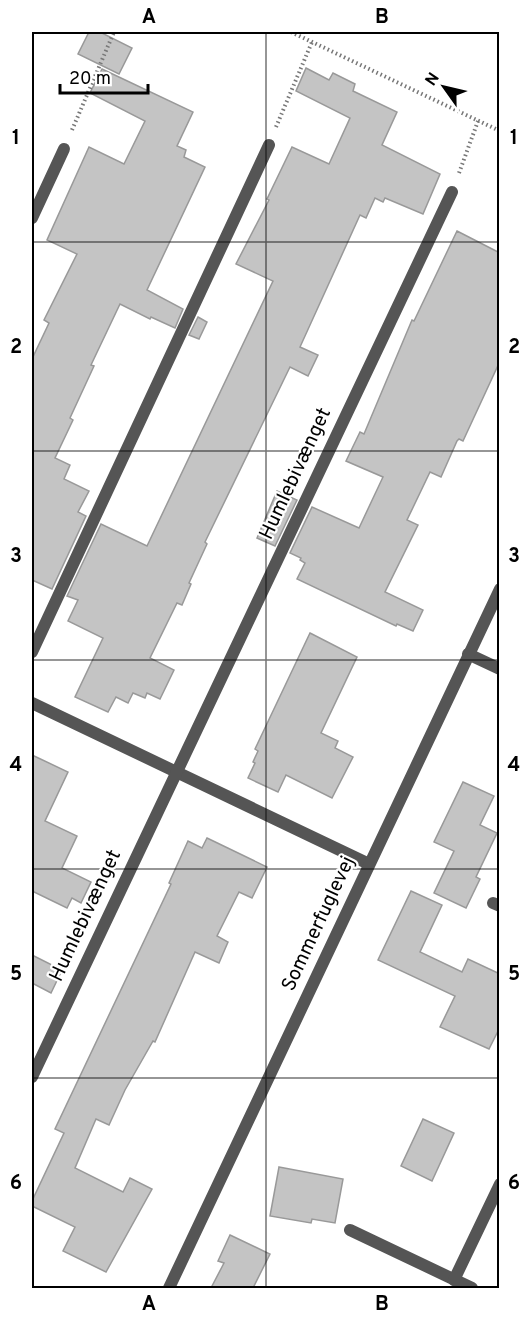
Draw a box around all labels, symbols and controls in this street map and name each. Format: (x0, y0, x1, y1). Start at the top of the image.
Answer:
text: A (142, 5, 156, 31)
text: B (375, 5, 389, 31)
scale bar (60, 57, 148, 95)
north arrow (414, 57, 474, 117)
text: 20 m (69, 68, 111, 91)
text: N (422, 69, 445, 90)
text: 1 (12, 126, 20, 152)
text: 1 (510, 126, 518, 152)
text: 2 (10, 335, 22, 361)
text: 2 (508, 335, 520, 361)
street label: Humlebivænget (254, 404, 338, 544)
text: 3 (10, 544, 22, 570)
text: 3 (508, 544, 520, 570)
text: 4 (10, 753, 22, 779)
text: 4 (508, 753, 520, 779)
street label: Humlebivænget (44, 846, 128, 986)
street label: Sommerfuglevej (276, 852, 362, 996)
text: 5 (10, 962, 22, 988)
text: 5 (508, 962, 520, 988)
text: 6 (10, 1171, 22, 1197)
text: 6 (508, 1171, 520, 1197)
text: A (142, 1292, 156, 1318)
text: B (375, 1292, 389, 1318)

